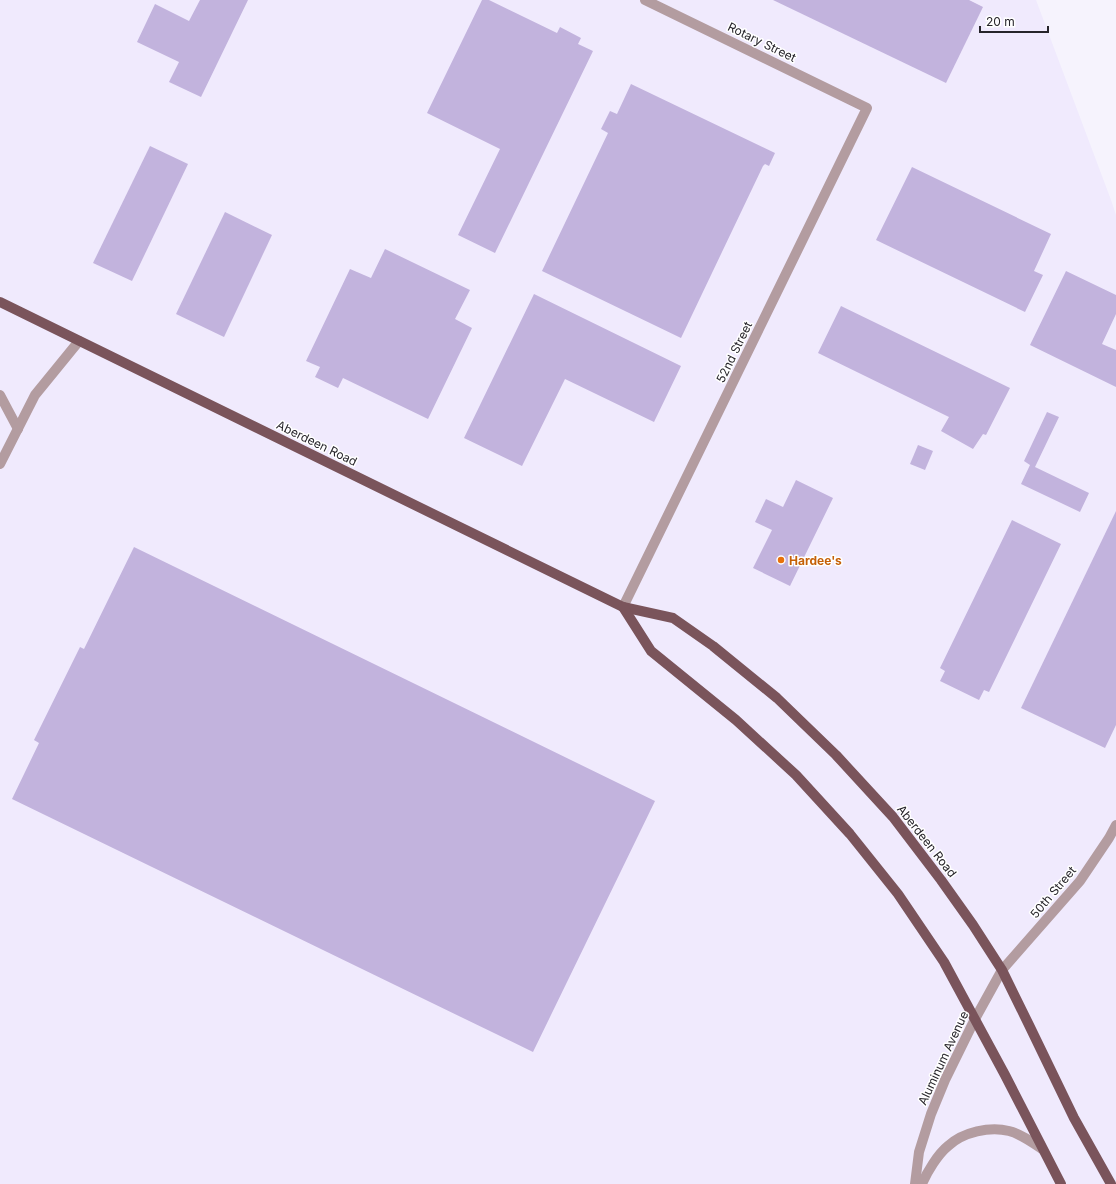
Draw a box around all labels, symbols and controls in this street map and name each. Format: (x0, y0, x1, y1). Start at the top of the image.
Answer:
scale bar (980, 8, 1048, 34)
text: 20 m (986, 14, 1015, 29)
street label: Rotary Street (725, 19, 799, 65)
street label: 52nd Street (713, 319, 755, 385)
street label: Aberdeen Road (274, 417, 360, 469)
place label: Hardee's (789, 553, 842, 568)
marker: Hardee's (776, 555, 786, 565)
street label: Aberdeen Road (894, 802, 960, 880)
street label: 50th Street (1027, 863, 1079, 921)
street label: Aluminum Avenue (915, 1009, 971, 1107)

